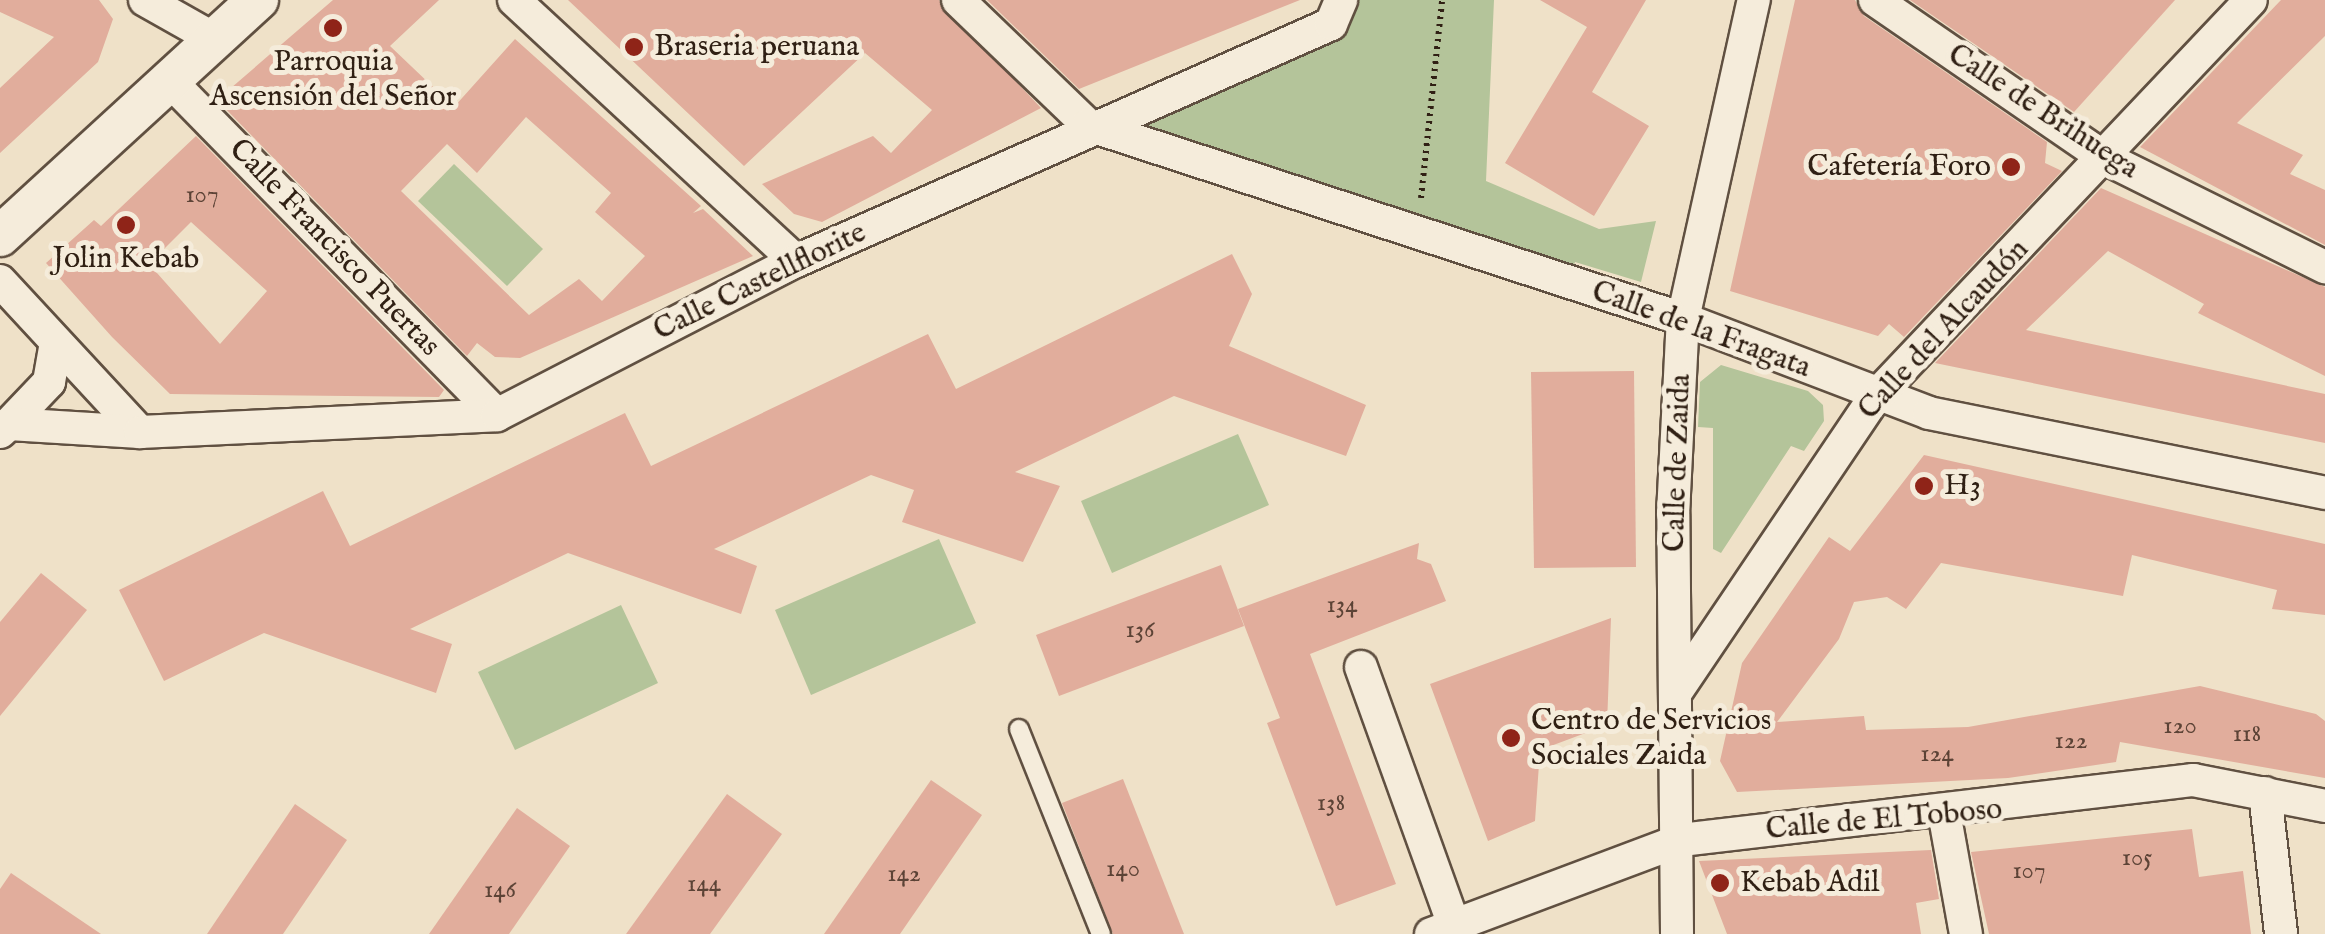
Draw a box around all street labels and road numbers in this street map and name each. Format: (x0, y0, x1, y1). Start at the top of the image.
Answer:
street label: Calle de Brihuega (1941, 37, 2145, 187)
street label: Calle Francisco Puertas (221, 132, 447, 364)
street label: Calle Castellflorite (648, 215, 872, 349)
street label: Calle del Alcaudón (1851, 232, 2037, 428)
street label: Calle de la Fragata (1587, 274, 1815, 386)
street label: Calle de Zaida (1657, 373, 1699, 553)
street label: Calle de El Toboso (1764, 792, 2004, 848)

